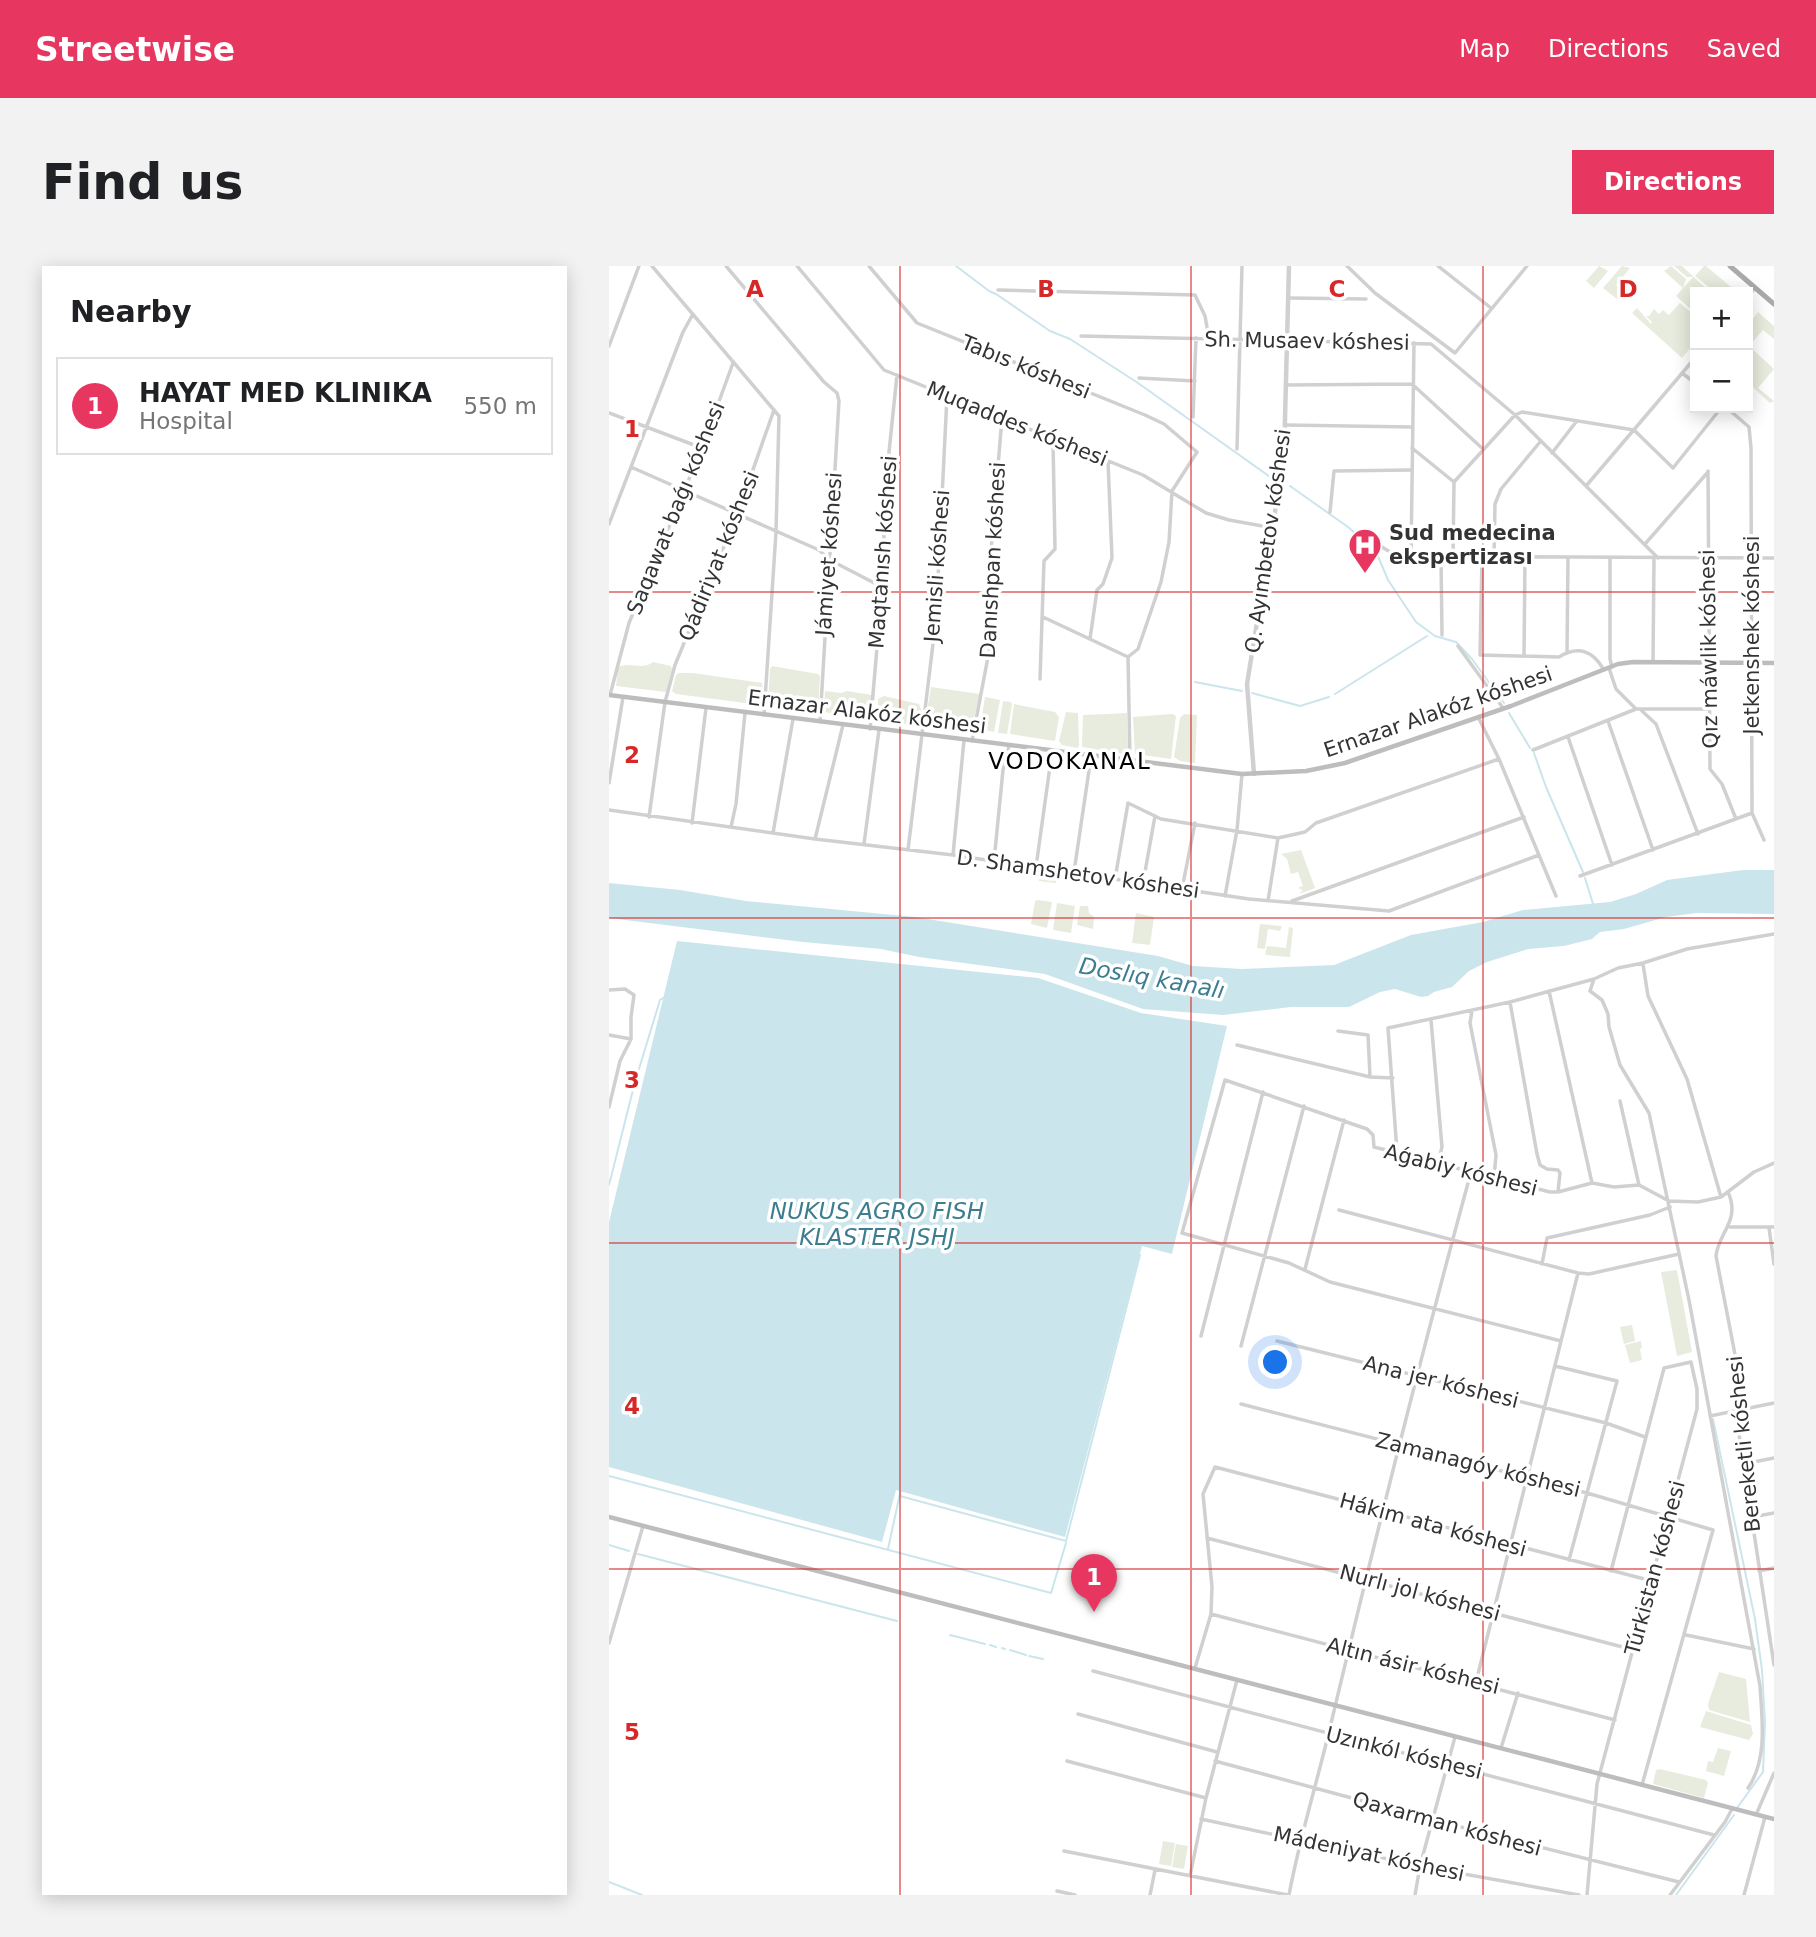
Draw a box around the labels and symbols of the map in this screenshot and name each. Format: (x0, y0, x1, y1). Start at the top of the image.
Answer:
text: A (746, 276, 764, 302)
text: B (1037, 276, 1055, 302)
text: C (1329, 276, 1345, 302)
text: D (1618, 276, 1638, 302)
street label: Sh. Musaev kóshesi (1204, 327, 1410, 355)
street label: Tabıs kóshesi (957, 330, 1094, 404)
street label: Muqaddes kóshesi (923, 377, 1111, 471)
street label: Saqawat baǵı kóshesi (622, 398, 730, 618)
text: 1 (624, 416, 640, 442)
street label: Q. Ayımbetov kóshesi (1240, 427, 1296, 655)
street label: Maqtanısh kóshesi (864, 455, 902, 649)
street label: Danıshpan kóshesi (976, 461, 1010, 659)
street label: Qádiriyat kóshesi (674, 467, 764, 645)
street label: Jámiyet kóshesi (811, 471, 847, 639)
street label: Jemisli kóshesi (920, 489, 954, 645)
place label: Sud medecina ekspertizası (1389, 521, 1556, 569)
hospital icon: Sud medecina ekspertizası (1346, 526, 1384, 575)
street label: Jetkenshek kóshesi (1740, 535, 1764, 737)
street label: Qız máwlik kóshesi (1695, 549, 1723, 749)
street label: Ernazar Alakóz kóshesi (1321, 662, 1555, 762)
street label: Ernazar Alakóz kóshesi (746, 685, 988, 739)
text: 2 (624, 742, 640, 768)
district label: VODOKANAL (988, 748, 1152, 774)
street label: D. Shamshetov kóshesi (955, 845, 1201, 903)
water label: Doslıq kanalı (1077, 952, 1227, 1004)
text: 3 (624, 1067, 640, 1093)
street label: Aǵabiy kóshesi (1382, 1139, 1540, 1201)
water label: NUKUS AGRO FISH KLASTER JSHJ (770, 1198, 984, 1250)
your location (1258, 1345, 1292, 1379)
street label: Ana jer kóshesi (1361, 1351, 1521, 1413)
street label: Bereketli kóshesi (1723, 1354, 1765, 1534)
text: 4 (624, 1393, 640, 1419)
street label: Zamanagóy kóshesi (1373, 1428, 1583, 1502)
street label: Túrkistan kóshesi (1620, 1478, 1690, 1659)
street label: Hákim ata kóshesi (1337, 1488, 1529, 1562)
pin: 1 (1071, 1554, 1117, 1612)
street label: Nurlı jol kóshesi (1337, 1560, 1503, 1626)
street label: Altın ásir kóshesi (1324, 1633, 1502, 1699)
text: 5 (624, 1719, 640, 1745)
street label: Uzınkól kóshesi (1323, 1722, 1485, 1784)
street label: Qaxarman kóshesi (1350, 1787, 1544, 1861)
street label: Mádeniyat kóshesi (1271, 1822, 1467, 1886)

